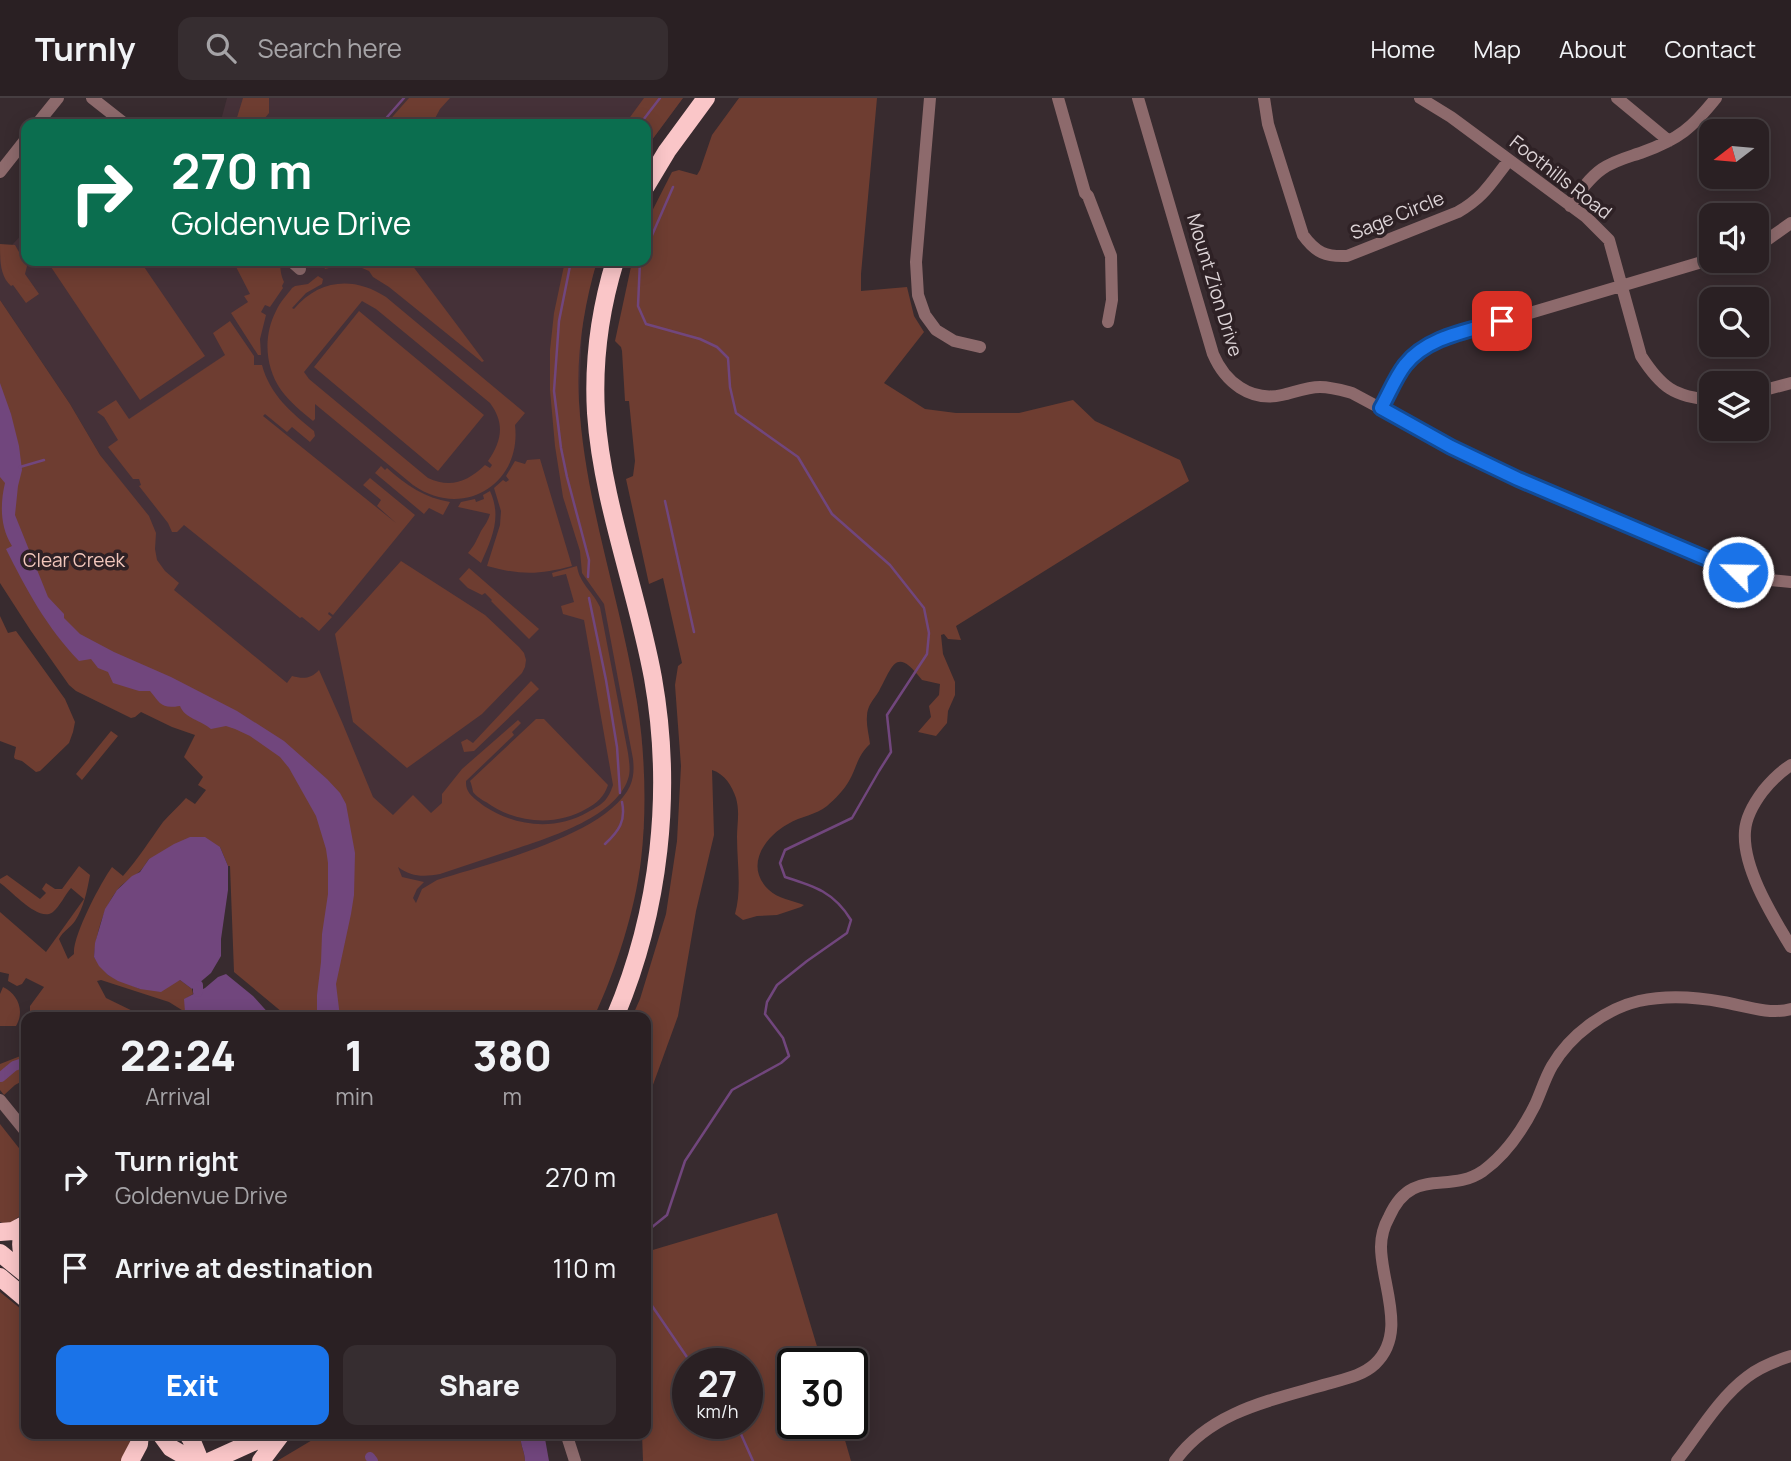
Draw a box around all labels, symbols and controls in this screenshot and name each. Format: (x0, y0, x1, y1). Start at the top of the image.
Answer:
search box (178, 17, 668, 80)
text: Turnly (35, 26, 136, 71)
icon: search (202, 29, 240, 67)
text: Search here (258, 30, 402, 66)
text: Home (1370, 32, 1435, 65)
text: Map (1473, 32, 1521, 65)
text: About (1559, 32, 1627, 65)
text: Contact (1665, 32, 1756, 65)
north arrow (1699, 119, 1769, 189)
map controls (1699, 119, 1769, 441)
street label: Foothills Road (1505, 129, 1617, 225)
text: 270 m (171, 137, 312, 204)
icon: right (56, 147, 147, 238)
street label: Sage Circle (1346, 184, 1448, 246)
text: Goldenvue Drive (171, 201, 411, 245)
button: sound (1699, 203, 1769, 273)
street label: Mount Zion Drive (1181, 210, 1249, 360)
button: search (1699, 287, 1769, 357)
pin (1472, 291, 1532, 351)
icon: arrive (1483, 302, 1521, 340)
button: layers (1699, 371, 1769, 441)
position arrow (1701, 535, 1775, 609)
park label: Clear Creek (23, 547, 126, 573)
text: 22:24 (120, 1026, 236, 1084)
text: 1 (345, 1026, 364, 1084)
text: 380 (473, 1026, 552, 1084)
text: Arrival (145, 1080, 211, 1112)
text: min (335, 1080, 374, 1112)
text: m (503, 1080, 522, 1112)
text: Turn right (115, 1143, 239, 1179)
icon: right (56, 1158, 94, 1196)
text: 270 m (545, 1159, 616, 1195)
text: Goldenvue Drive (115, 1179, 288, 1211)
icon: arrive (56, 1249, 94, 1287)
text: Arrive at destination (115, 1250, 373, 1286)
text: 110 m (553, 1250, 616, 1286)
button: Exit (56, 1345, 329, 1425)
button: Share (343, 1345, 616, 1425)
speed limit sign: 30 (777, 1348, 868, 1439)
text: 27 (698, 1360, 737, 1408)
text: km/h (697, 1399, 738, 1423)

